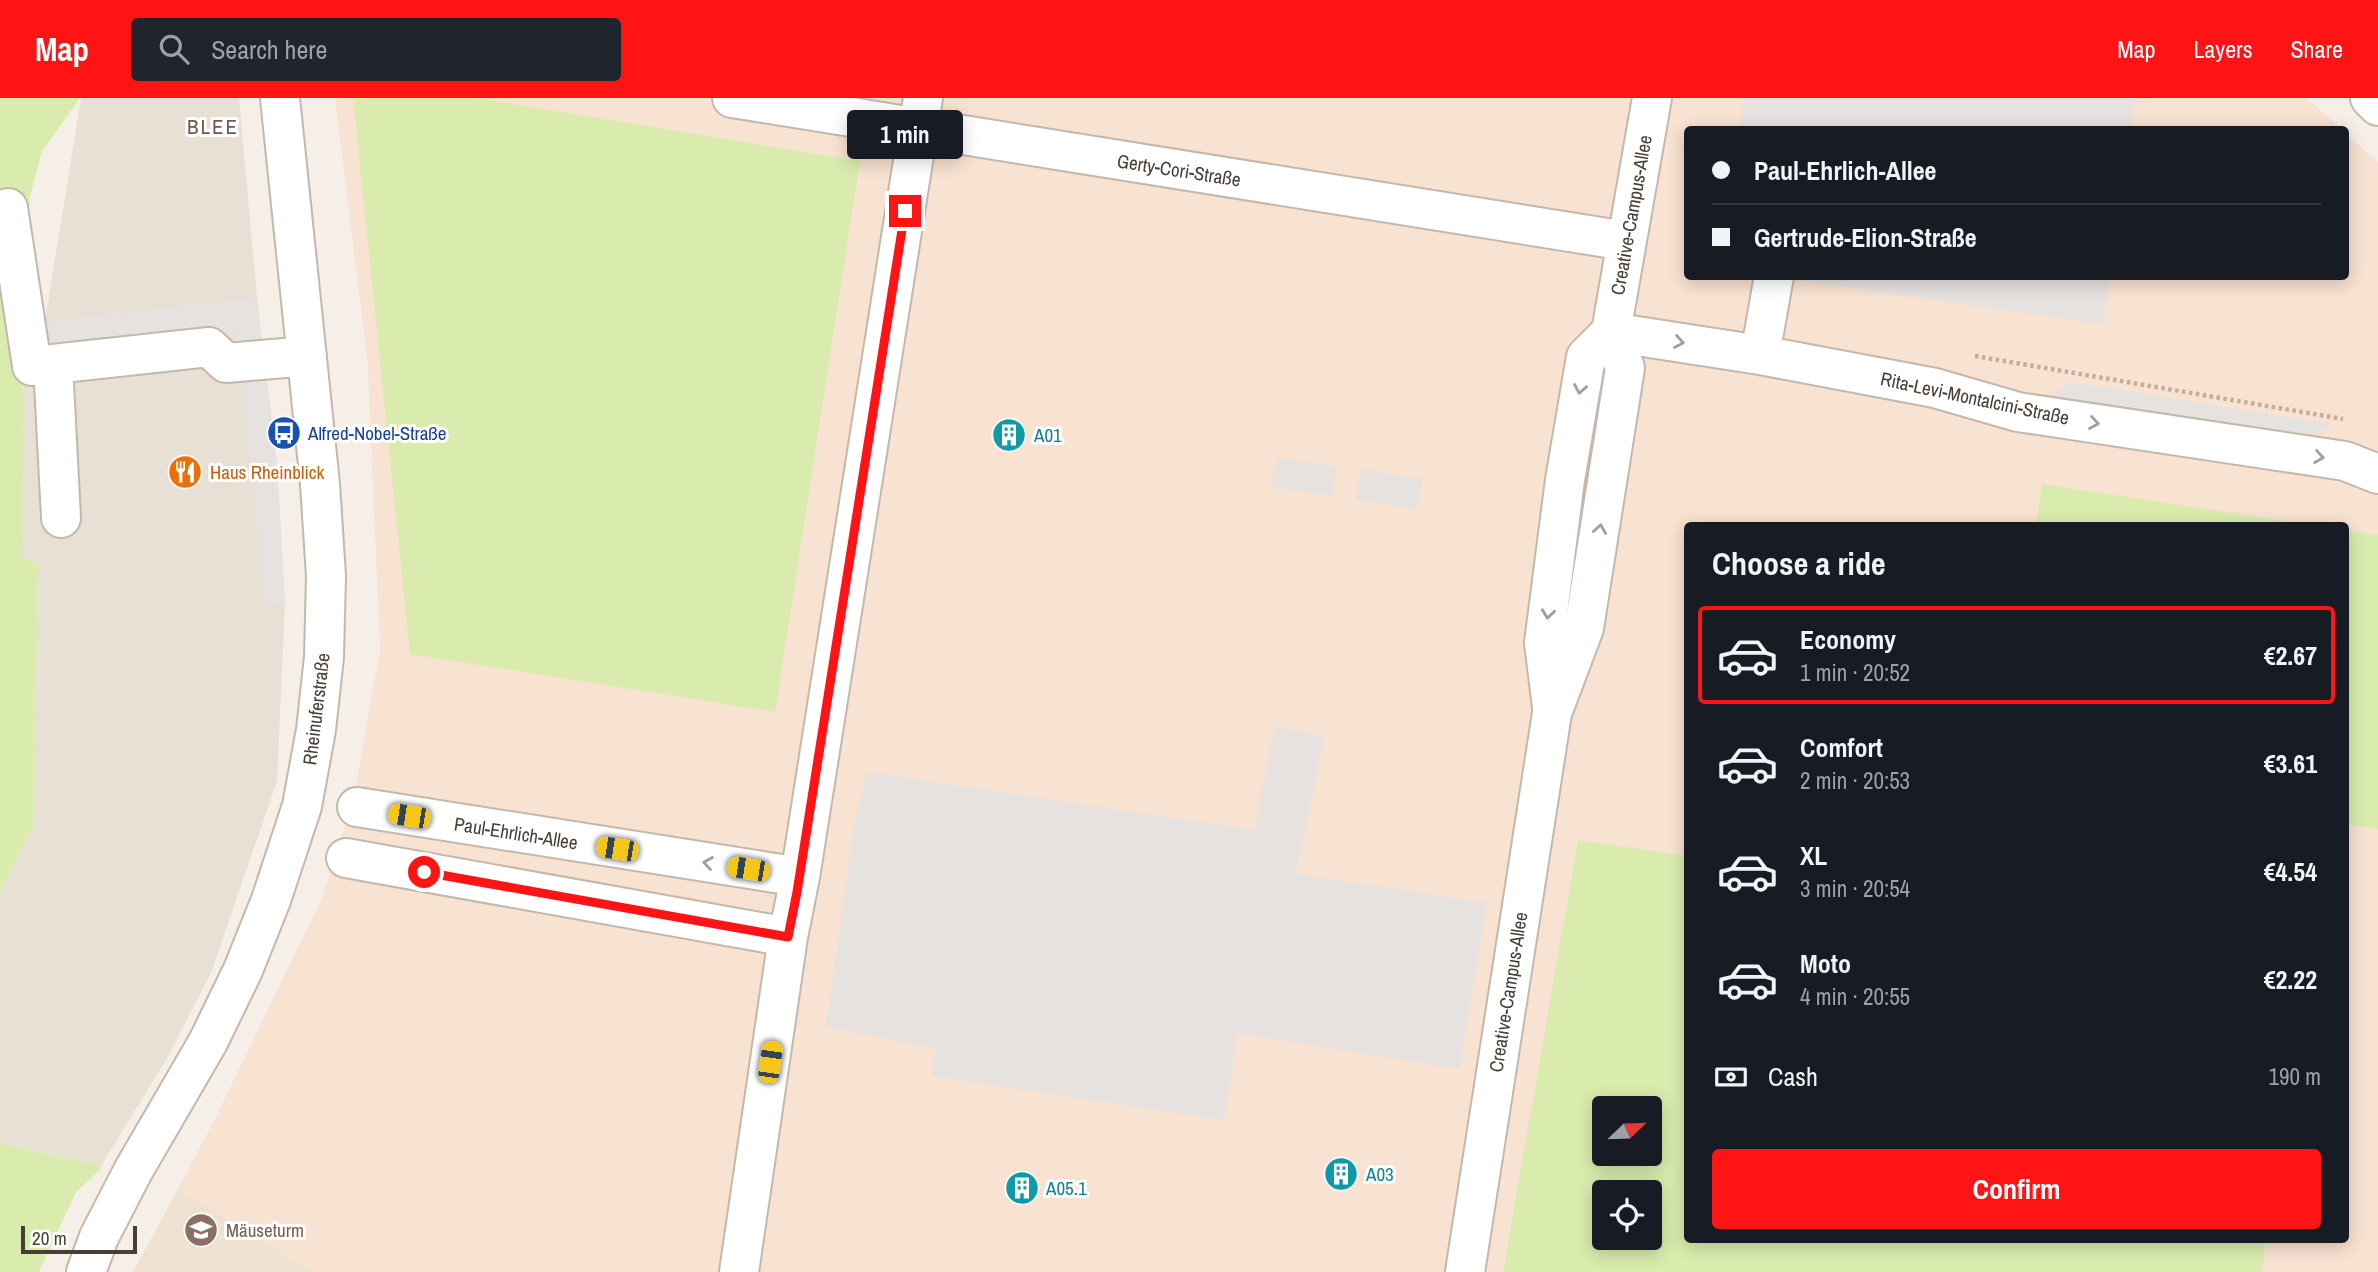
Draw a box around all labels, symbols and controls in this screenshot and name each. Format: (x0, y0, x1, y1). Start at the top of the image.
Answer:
search box (131, 18, 621, 81)
text: Map (35, 27, 89, 71)
icon: search (155, 30, 193, 68)
text: Search here (211, 32, 327, 67)
text: Map (2117, 33, 2155, 65)
text: Layers (2193, 33, 2252, 65)
text: Share (2290, 33, 2343, 65)
callout: 1 min (847, 109, 963, 158)
district label: BLEE (187, 112, 239, 141)
text: 1 min (880, 119, 930, 150)
street label: Creative-Campus-Allee (1604, 133, 1658, 297)
street label: Gerty-Cori-Straße (1115, 147, 1243, 193)
text: Paul-Ehrlich-Allee (1754, 153, 1936, 188)
route end (889, 195, 921, 227)
text: Gertrude-Elion-Straße (1754, 220, 1977, 255)
one-way arrow (1673, 334, 1685, 349)
street label: Rita-Levi-Montalcini-Straße (1878, 365, 2072, 431)
one-way arrow (1573, 383, 1588, 395)
bus stop icon: Alfred-Nobel-Straße (265, 414, 303, 452)
one-way arrow (2088, 415, 2100, 430)
building icon: A01 (990, 416, 1028, 454)
place label: Alfred-Nobel-Straße (307, 420, 447, 446)
place label: A01 (1033, 422, 1062, 448)
one-way arrow (2313, 449, 2325, 464)
restaurant icon: Haus Rheinblick (166, 453, 204, 491)
place label: Haus Rheinblick (210, 459, 325, 485)
one-way arrow (1592, 523, 1607, 535)
text: Choose a ride (1712, 542, 1886, 585)
one-way arrow (1540, 608, 1555, 620)
text: Economy (1800, 622, 1896, 657)
icon: car (1716, 624, 1779, 687)
text: €2.67 (2264, 638, 2317, 673)
street label: Rheinuferstraße (296, 652, 336, 766)
text: 1 min · 20:52 (1800, 657, 1910, 688)
text: Comfort (1800, 730, 1883, 765)
icon: car (1716, 732, 1779, 795)
text: €3.61 (2264, 746, 2317, 781)
text: 2 min · 20:53 (1800, 765, 1910, 796)
car (387, 802, 432, 830)
street label: Paul-Ehrlich-Allee (452, 810, 580, 856)
car (595, 835, 640, 863)
text: XL (1800, 838, 1827, 873)
icon: car (1716, 840, 1779, 903)
text: €4.54 (2264, 854, 2317, 889)
car (726, 855, 771, 883)
route start (408, 856, 440, 888)
one-way arrow (702, 856, 714, 871)
text: 3 min · 20:54 (1800, 873, 1910, 904)
street label: Creative-Campus-Allee (1482, 910, 1534, 1074)
text: Moto (1800, 946, 1851, 981)
icon: car (1716, 948, 1779, 1011)
text: €2.22 (2264, 962, 2317, 997)
text: 4 min · 20:55 (1800, 981, 1910, 1012)
car (757, 1040, 784, 1084)
icon: cash (1712, 1058, 1750, 1096)
text: Cash (1768, 1059, 1818, 1094)
text: 190 m (2269, 1061, 2321, 1092)
north arrow (1592, 1096, 1662, 1166)
map controls (1592, 1096, 1662, 1250)
button: Confirm (1712, 1149, 2321, 1229)
building icon: A03 (1322, 1155, 1360, 1193)
place label: A03 (1365, 1161, 1394, 1187)
building icon: A05.1 (1003, 1169, 1041, 1207)
place label: A05.1 (1045, 1175, 1087, 1201)
button: locate (1592, 1180, 1662, 1250)
school or university icon: Mäuseturm (182, 1211, 220, 1249)
place label: Mäuseturm (226, 1217, 304, 1243)
scale bar (21, 1223, 136, 1255)
text: 20 m (32, 1225, 67, 1251)

